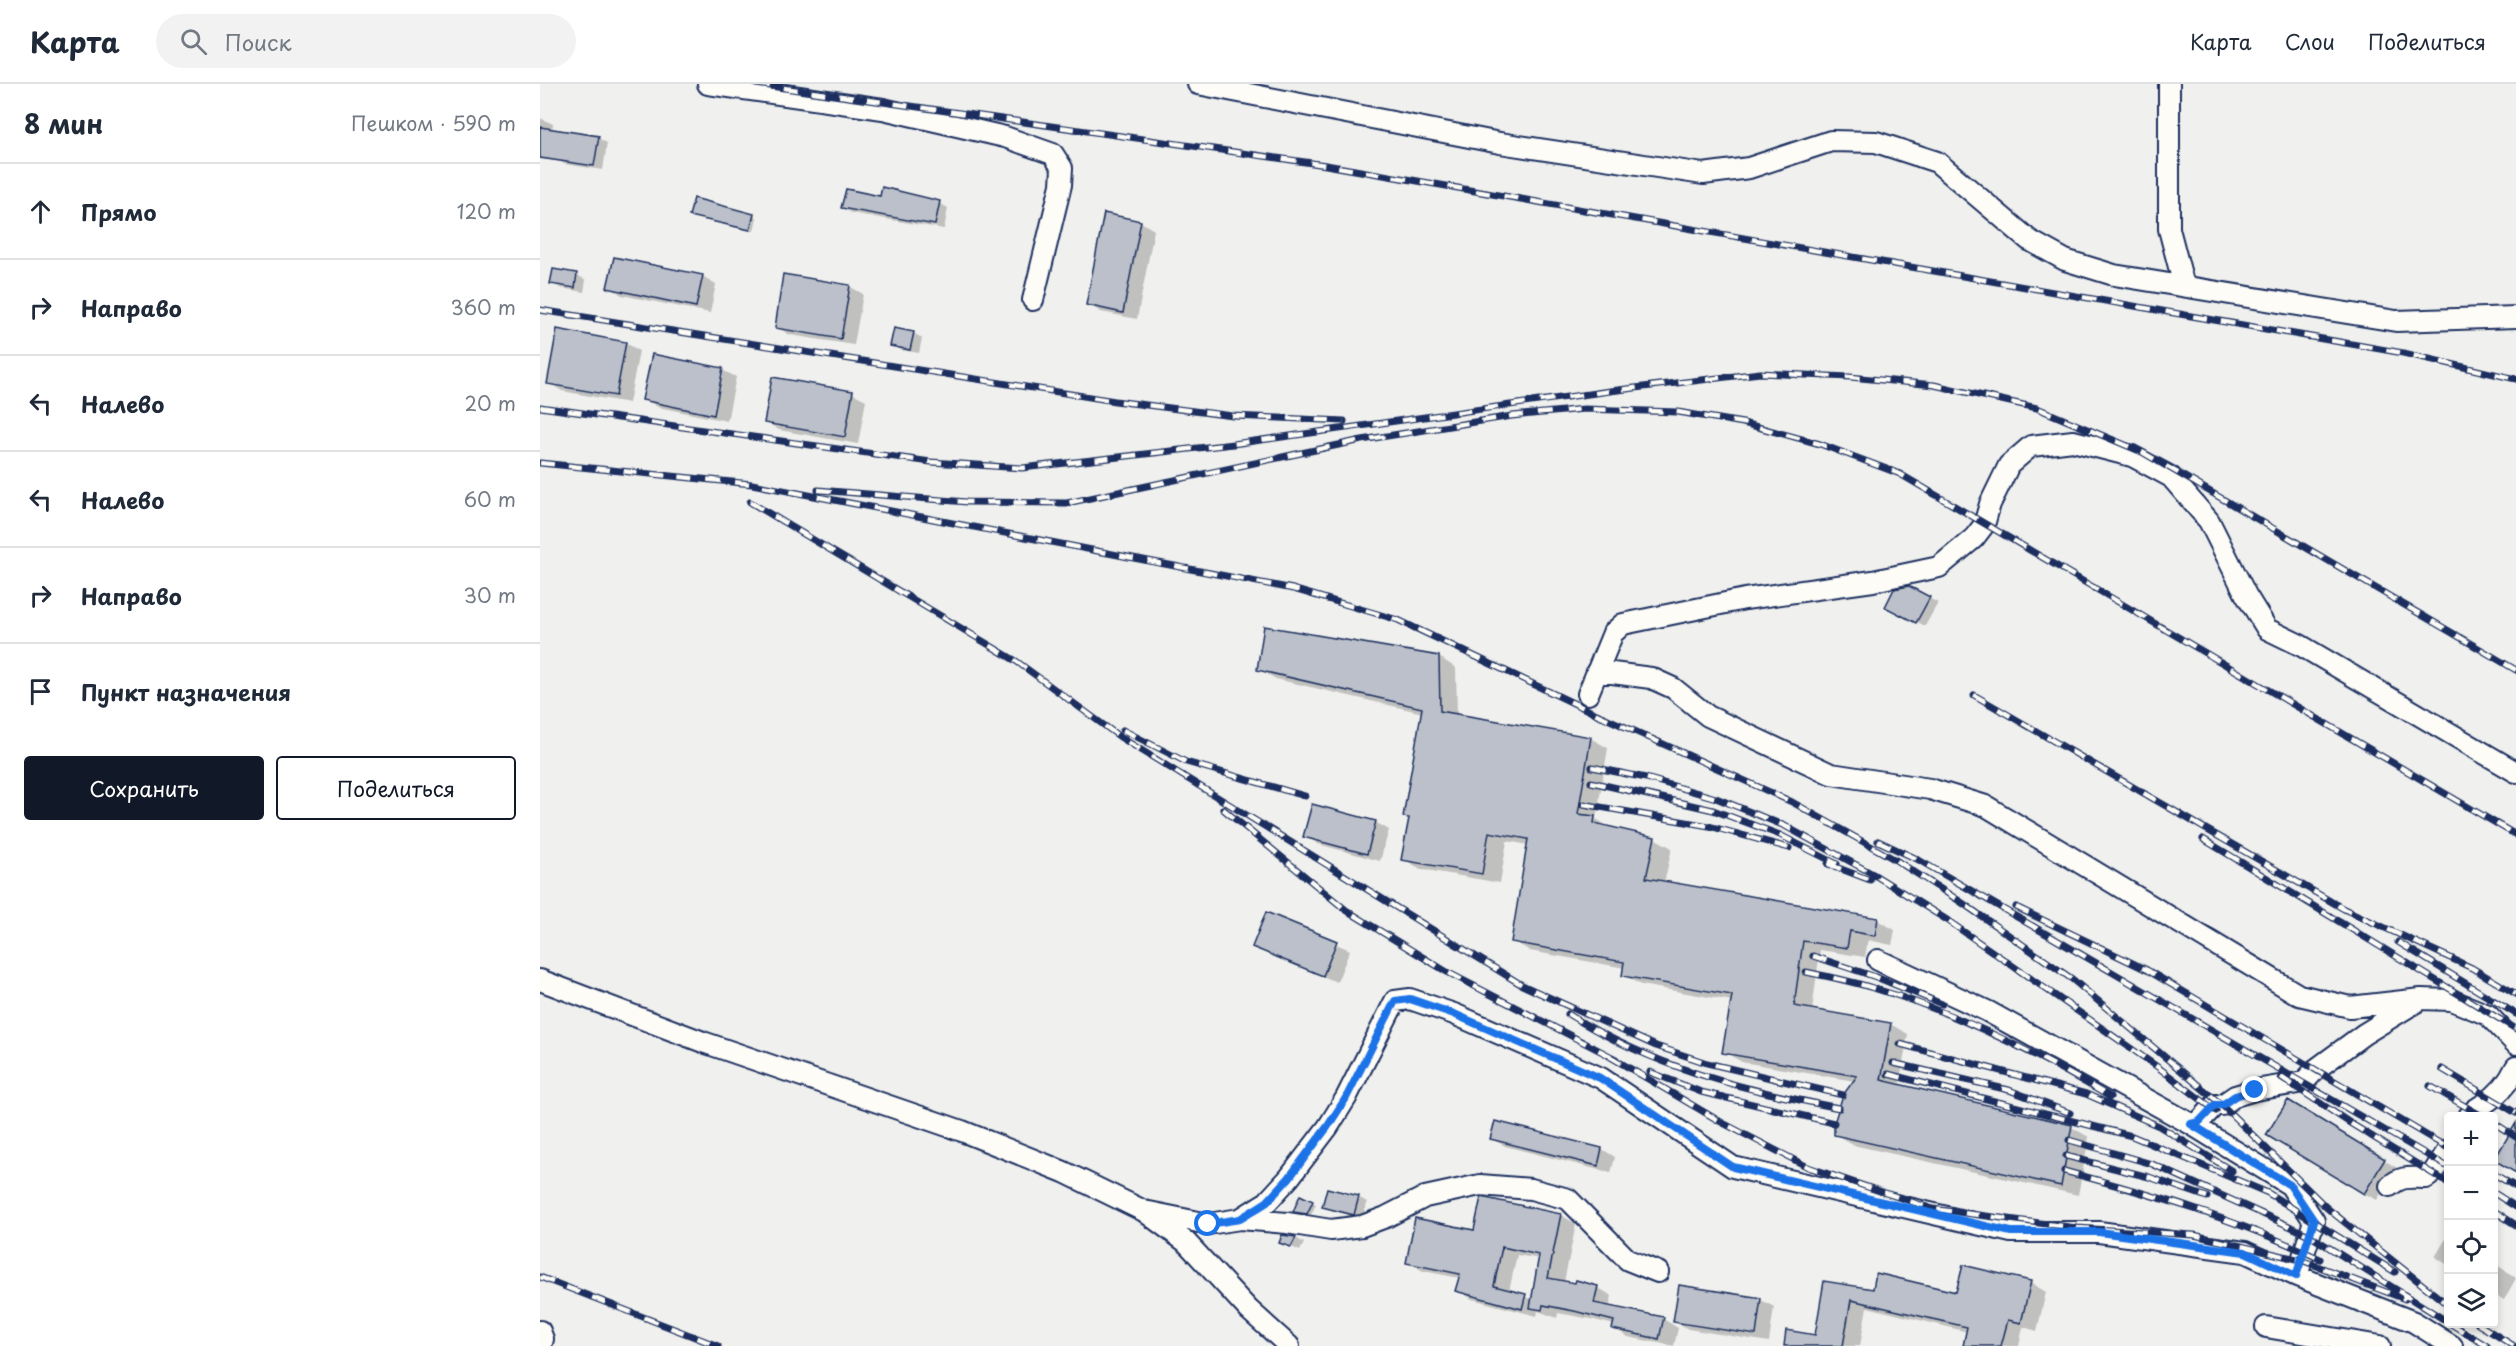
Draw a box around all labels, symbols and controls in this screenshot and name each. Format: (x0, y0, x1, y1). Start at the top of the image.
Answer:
search box (156, 14, 576, 68)
text: Карта (30, 20, 120, 63)
icon: search (177, 25, 210, 58)
text: Поиск (225, 25, 292, 58)
text: Карта (2190, 25, 2252, 57)
text: Слои (2285, 25, 2335, 57)
text: Поделиться (2368, 25, 2486, 57)
text: 8 мин (24, 104, 103, 143)
text: Пешком · 590 m (351, 108, 516, 138)
icon: ahead (24, 195, 57, 228)
text: Прямо (81, 195, 156, 228)
text: 120 m (457, 196, 516, 226)
icon: right (24, 291, 57, 324)
text: Направо (81, 291, 182, 324)
text: 360 m (450, 292, 516, 322)
icon: left (24, 387, 57, 420)
text: Налево (81, 387, 164, 420)
text: 20 m (464, 388, 516, 418)
icon: left (24, 483, 57, 516)
text: Налево (81, 483, 164, 516)
text: 60 m (464, 484, 516, 514)
icon: right (24, 579, 57, 612)
text: Направо (81, 579, 182, 612)
text: 30 m (463, 580, 516, 610)
icon: arrive (24, 675, 57, 708)
text: Пункт назначения (81, 675, 291, 708)
button: Сохранить (24, 756, 264, 820)
button: Поделиться (276, 756, 516, 820)
route end (2241, 1076, 2267, 1102)
map controls (2444, 1112, 2498, 1328)
button: + (2444, 1112, 2498, 1166)
button: − (2444, 1166, 2498, 1220)
route start (1194, 1210, 1220, 1236)
button: locate (2444, 1220, 2498, 1274)
button: layers (2444, 1274, 2498, 1328)

